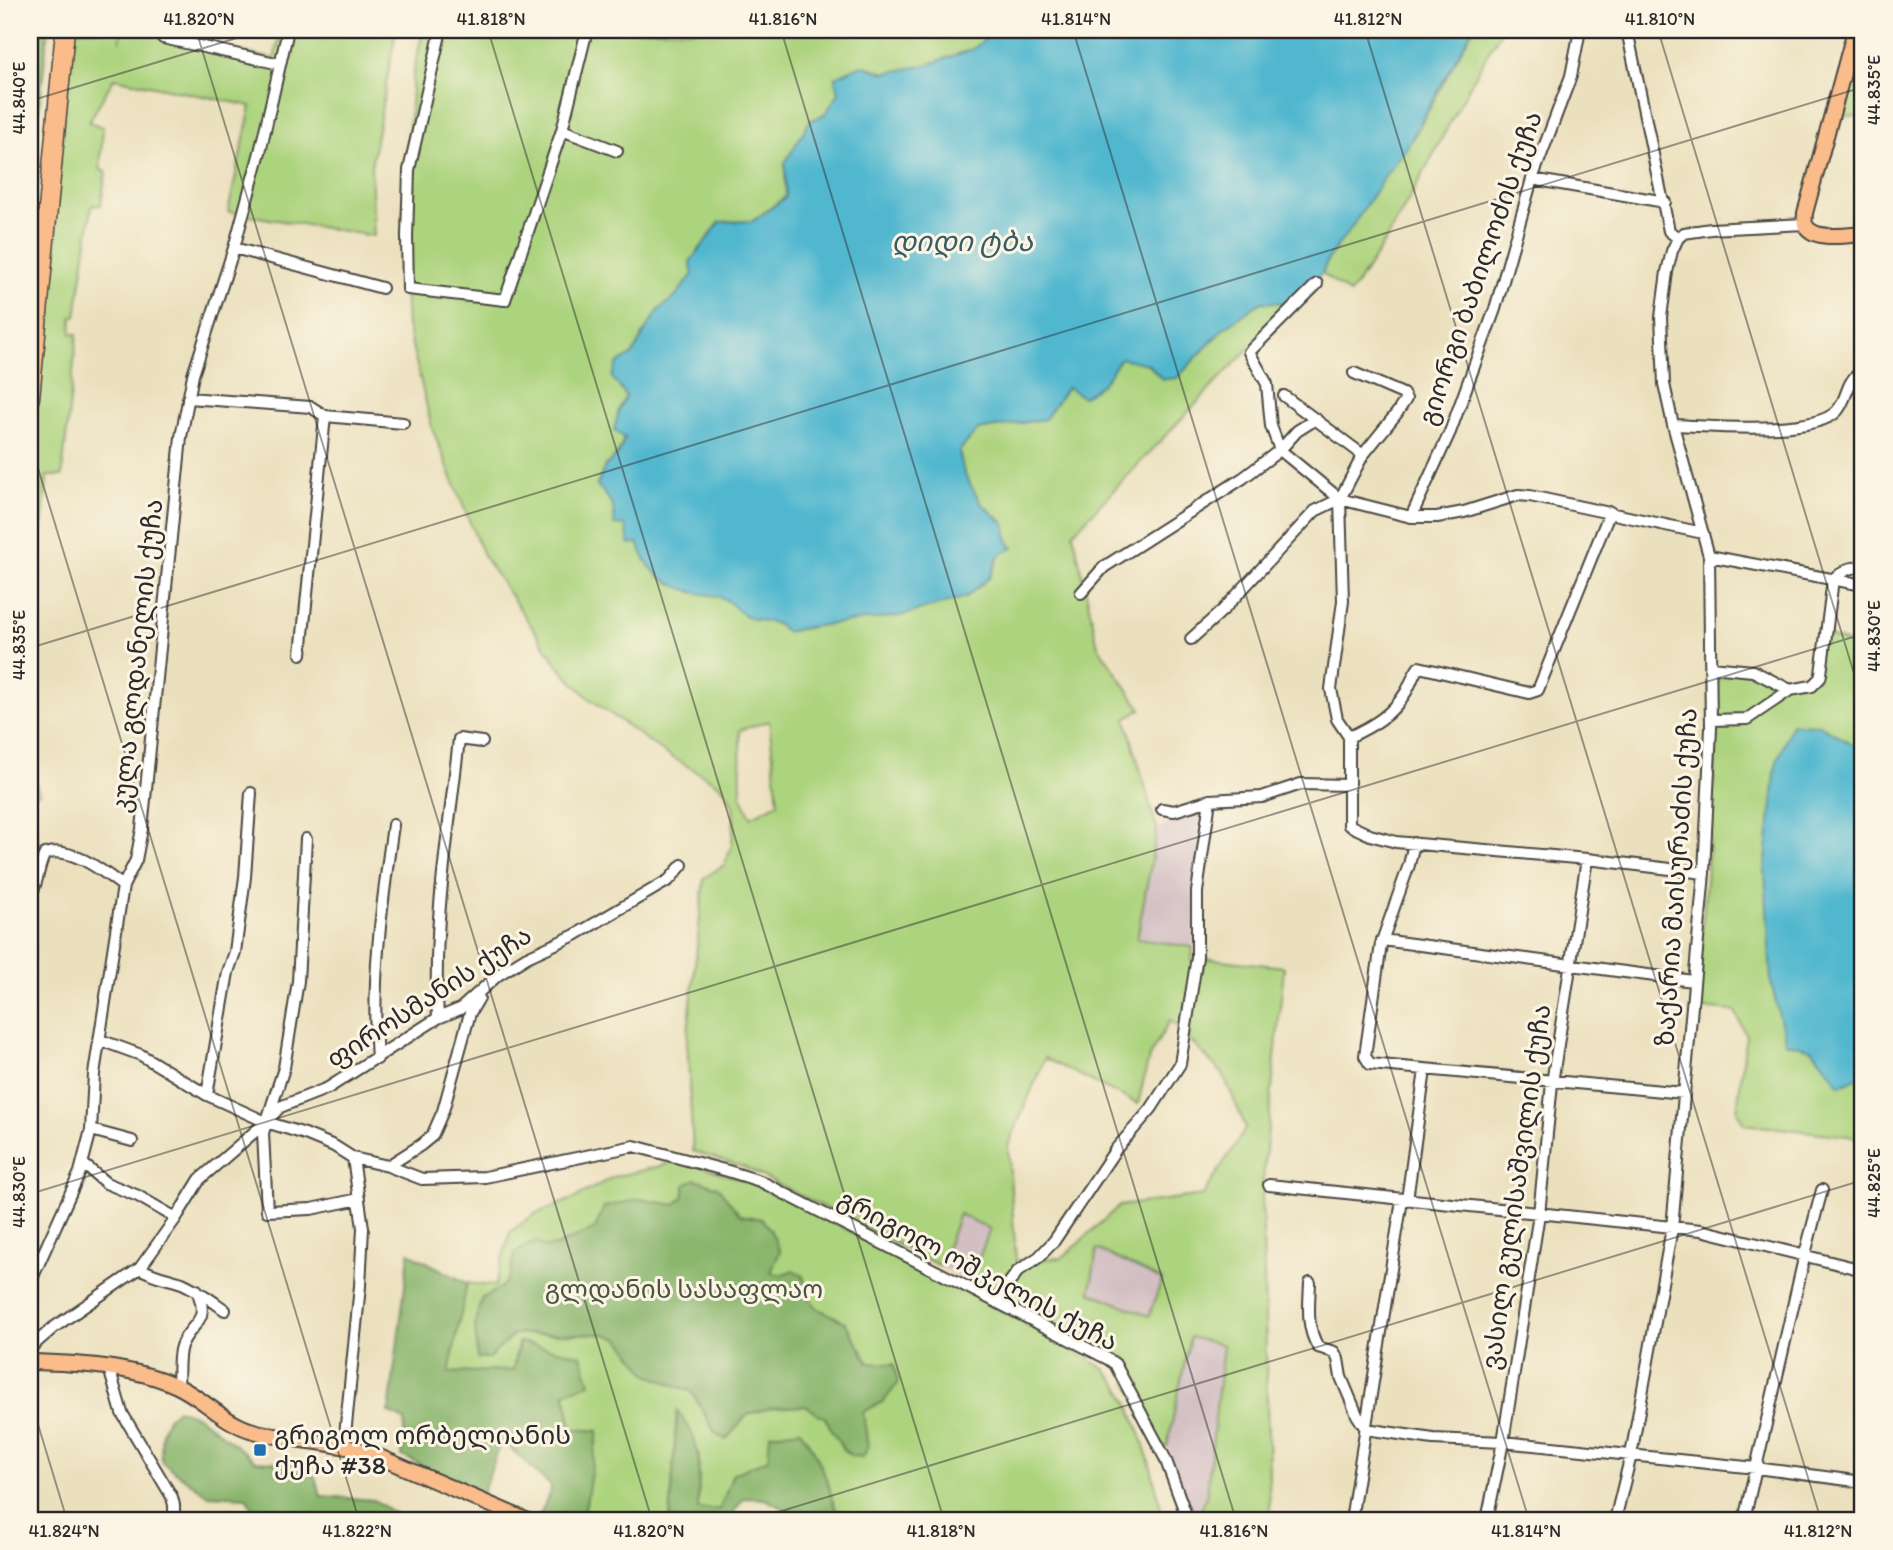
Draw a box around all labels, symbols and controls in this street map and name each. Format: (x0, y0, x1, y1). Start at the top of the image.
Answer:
text: 41.820°N (163, 8, 235, 30)
text: 41.818°N (456, 8, 526, 30)
text: 41.816°N (749, 8, 817, 30)
text: 41.814°N (1041, 8, 1111, 30)
text: 41.812°N (1334, 8, 1402, 30)
text: 41.810°N (1625, 8, 1695, 30)
text: 44.835°E (1863, 55, 1885, 125)
text: 44.840°E (8, 61, 30, 135)
street label: გიორგი ბაბილოძის ქუჩა (1411, 107, 1549, 429)
water label: დიდი ტბა (891, 224, 1033, 258)
street label: კულა გლდანელის ქუჩა (105, 497, 169, 815)
text: 44.830°E (1863, 600, 1885, 672)
text: 44.835°E (8, 610, 30, 680)
street label: ზაქარია მაისურაძის ქუჩა (1648, 707, 1704, 1047)
street label: ფიროსმანის ქუჩა (321, 919, 537, 1075)
street label: ვასილ გულისაშვილის ქუჩა (1475, 1002, 1557, 1372)
text: 44.825°E (1863, 1148, 1885, 1218)
text: 44.830°E (8, 1156, 30, 1228)
street label: გრიგოლ ოშკელის ქუჩა (832, 1182, 1124, 1358)
park label: გლდანის სასაფლაო (545, 1273, 823, 1305)
place label: გრიგოლ ორბელიანის ქუჩა #38 (274, 1419, 571, 1481)
marker: გრიგოლ ორბელიანის ქუჩა #38 (252, 1442, 268, 1458)
text: 41.824°N (28, 1520, 100, 1542)
text: 41.822°N (322, 1520, 392, 1542)
text: 41.820°N (613, 1520, 685, 1542)
text: 41.818°N (906, 1520, 976, 1542)
text: 41.816°N (1200, 1520, 1268, 1542)
text: 41.814°N (1491, 1520, 1561, 1542)
text: 41.812°N (1784, 1520, 1852, 1542)

